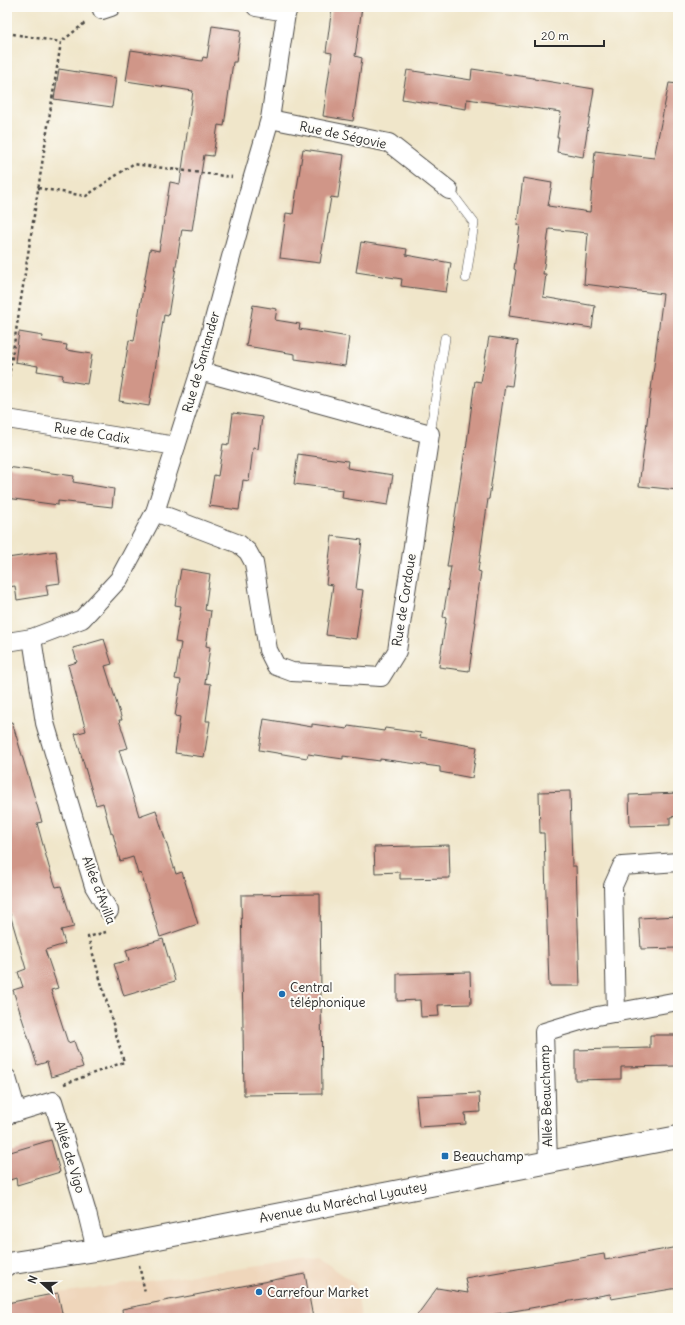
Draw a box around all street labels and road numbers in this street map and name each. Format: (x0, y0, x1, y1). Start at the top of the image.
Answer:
street label: Rue de Ségovie (298, 117, 388, 153)
street label: Rue de Santander (178, 309, 224, 415)
street label: Rue de Cadix (53, 419, 132, 447)
street label: Rue de Cordoue (388, 552, 420, 648)
street label: Allée d'Avilla (78, 854, 120, 926)
street label: Allée Beauchamp (536, 1045, 556, 1147)
street label: Allée de Vigo (51, 1119, 89, 1195)
street label: Avenue du Maréchal Lyautey (258, 1177, 428, 1227)

